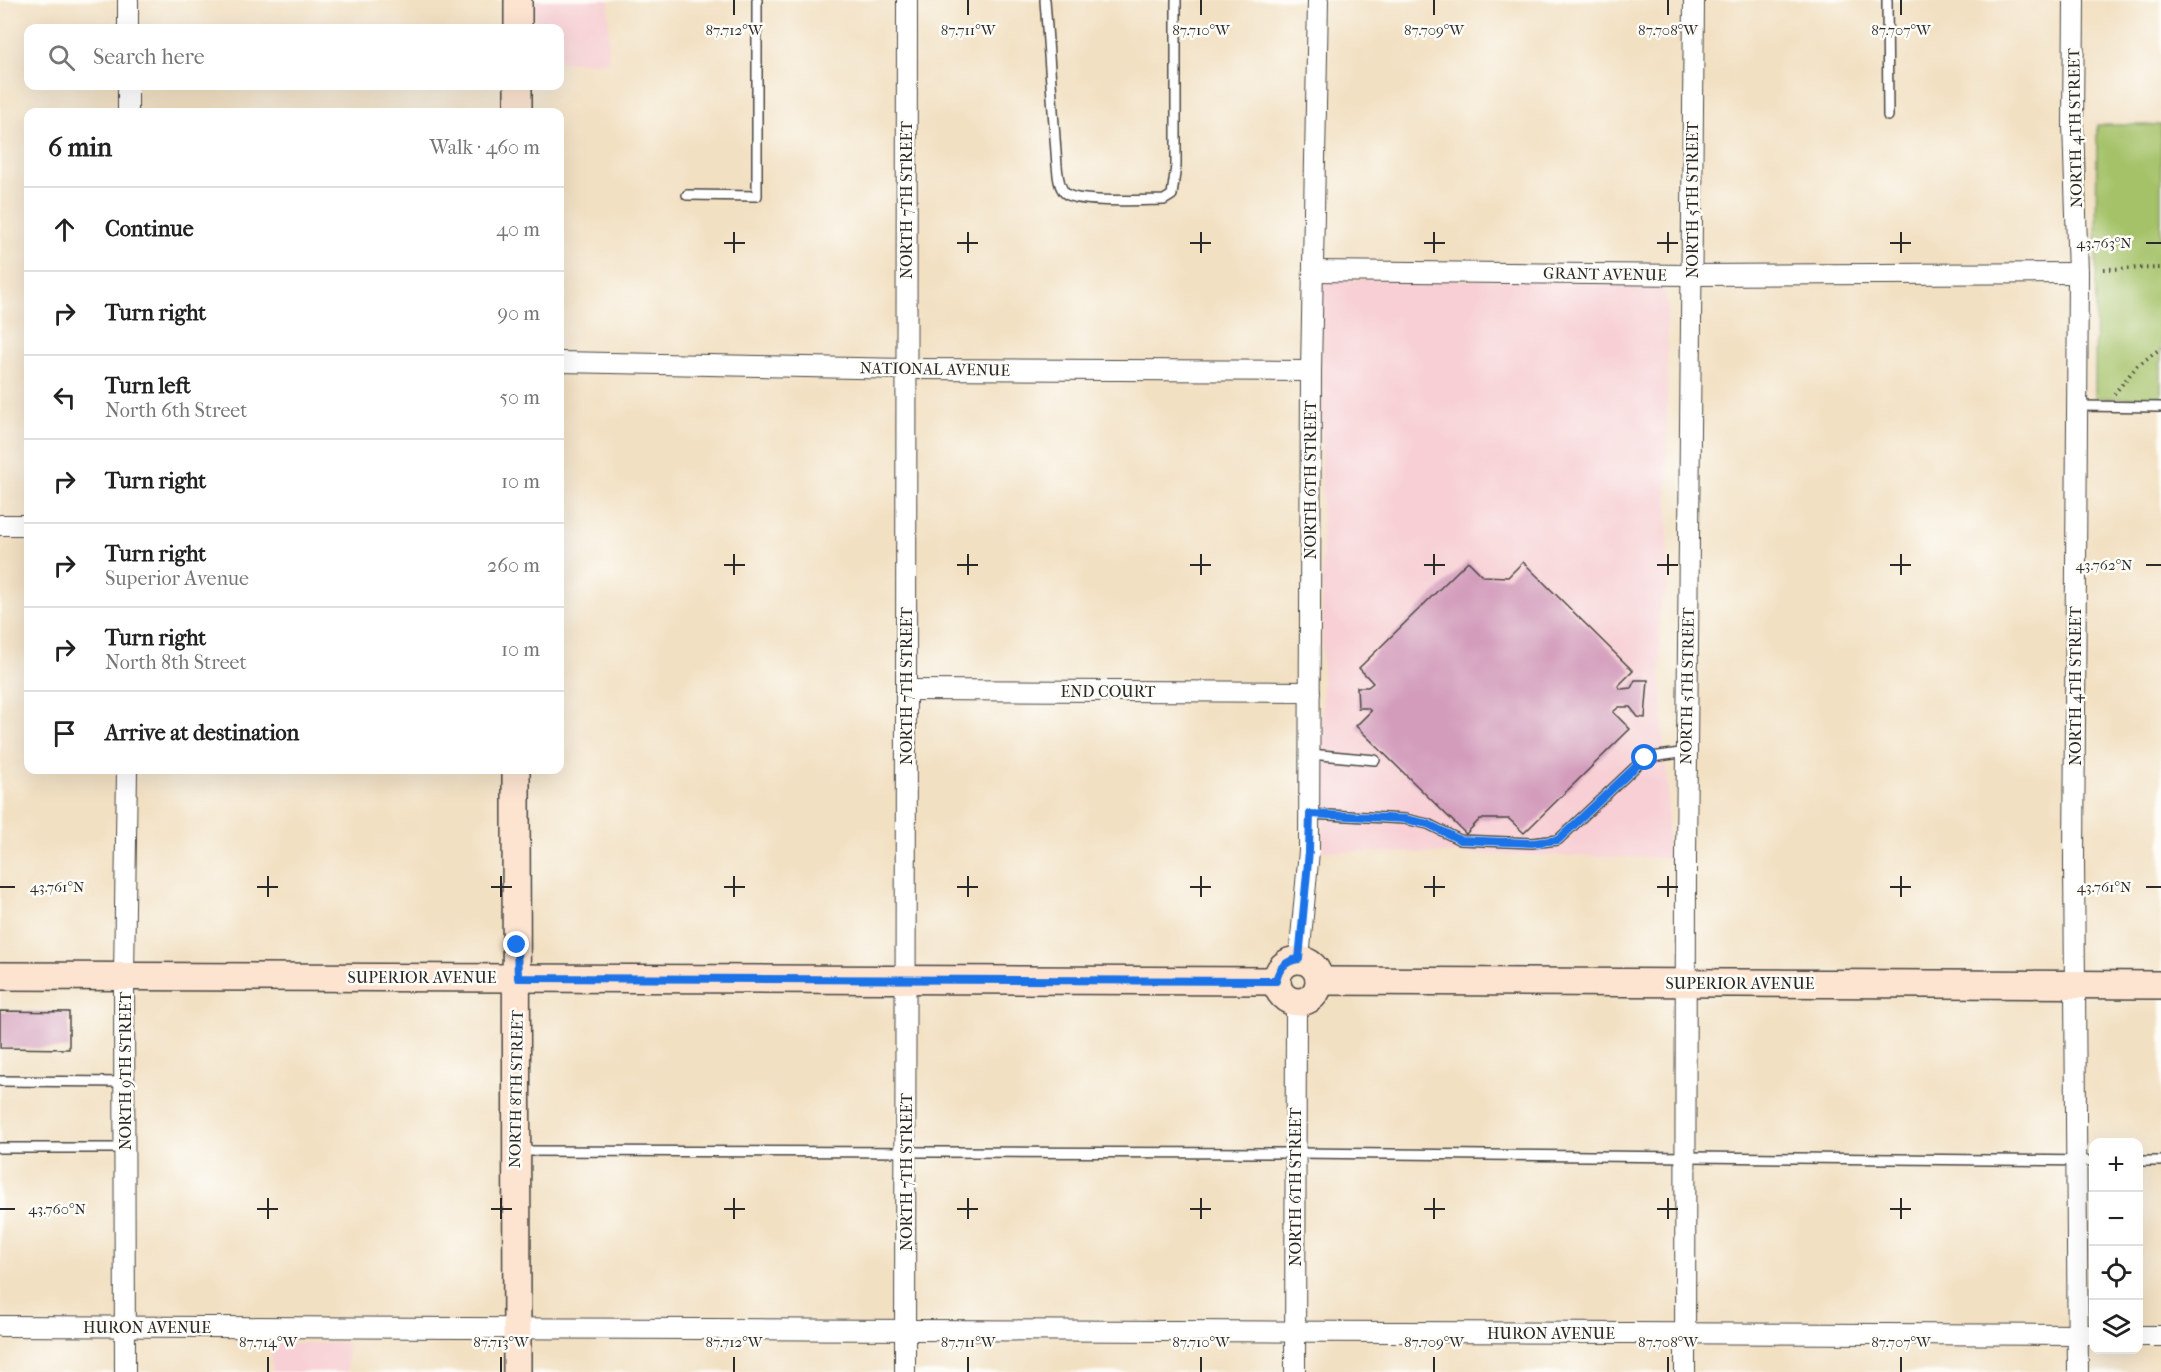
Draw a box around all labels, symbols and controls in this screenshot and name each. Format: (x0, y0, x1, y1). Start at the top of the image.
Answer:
text: 87.712°W (705, 21, 764, 39)
text: 87.711°W (941, 21, 997, 39)
text: 87.710°W (1172, 21, 1231, 39)
text: 87.709°W (1404, 21, 1465, 39)
text: 87.708°W (1638, 21, 1699, 39)
text: 87.707°W (1871, 21, 1932, 39)
search box (24, 24, 564, 90)
icon: search (45, 41, 78, 74)
text: Search here (93, 44, 205, 70)
street label: NORTH 4TH STREET (2064, 48, 2086, 208)
street label: NORTH 7TH STREET (897, 121, 916, 279)
street label: NORTH 5TH STREET (1683, 121, 1702, 279)
text: 6 min (48, 132, 112, 163)
text: Walk · 460 m (429, 136, 540, 159)
icon: ahead (48, 213, 81, 246)
text: Continue (105, 216, 194, 242)
text: 40 m (496, 218, 540, 241)
text: 43.763°N (2076, 234, 2132, 252)
street label: GRANT AVENUE (1543, 263, 1667, 285)
icon: right (48, 297, 81, 330)
text: Turn right (105, 300, 206, 326)
text: 90 m (498, 302, 540, 325)
street label: NATIONAL AVENUE (860, 358, 1011, 380)
text: Turn left (105, 373, 191, 399)
icon: left (48, 381, 81, 414)
text: 50 m (499, 386, 540, 409)
text: North 6th Street (105, 399, 247, 422)
street label: NORTH 6TH STREET (1301, 400, 1320, 559)
icon: right (48, 465, 81, 498)
text: Turn right (105, 468, 206, 494)
text: 10 m (501, 470, 540, 493)
text: Turn right (105, 541, 206, 567)
icon: right (48, 549, 81, 582)
text: 260 m (487, 554, 540, 577)
text: 43.762°N (2076, 556, 2133, 574)
text: Superior Avenue (105, 567, 249, 590)
street label: NORTH 4TH STREET (2066, 606, 2085, 766)
street label: NORTH 7TH STREET (897, 607, 916, 765)
street label: NORTH 5TH STREET (1676, 607, 1698, 765)
text: Turn right (105, 625, 206, 651)
icon: right (48, 633, 81, 666)
text: 10 m (501, 638, 540, 661)
text: North 8th Street (105, 651, 247, 674)
street label: END COURT (1060, 682, 1156, 701)
icon: arrive (48, 717, 81, 750)
text: Arrive at destination (105, 720, 299, 746)
route start (1631, 744, 1657, 770)
text: 43.761°N (30, 878, 85, 896)
text: 43.761°N (2077, 878, 2132, 896)
route end (503, 931, 529, 957)
street label: SUPERIOR AVENUE (347, 968, 497, 987)
street label: SUPERIOR AVENUE (1665, 974, 1815, 993)
street label: NORTH 9TH STREET (116, 991, 135, 1150)
street label: NORTH 8TH STREET (505, 1009, 527, 1168)
street label: NORTH 7TH STREET (897, 1093, 916, 1251)
street label: NORTH 6TH STREET (1286, 1107, 1305, 1266)
map controls (2089, 1138, 2143, 1354)
button: + (2089, 1138, 2143, 1192)
button: − (2089, 1192, 2143, 1246)
text: 43.760°N (28, 1200, 86, 1218)
button: locate (2089, 1246, 2143, 1300)
button: layers (2089, 1300, 2143, 1354)
street label: HURON AVENUE (83, 1318, 211, 1337)
street label: HURON AVENUE (1487, 1324, 1615, 1343)
text: 87.714°W (239, 1333, 298, 1351)
text: 87.713°W (473, 1333, 530, 1351)
text: 87.712°W (705, 1333, 764, 1351)
text: 87.711°W (941, 1333, 997, 1351)
text: 87.710°W (1172, 1333, 1231, 1351)
text: 87.709°W (1404, 1333, 1465, 1351)
text: 87.708°W (1638, 1333, 1699, 1351)
text: 87.707°W (1871, 1333, 1932, 1351)

